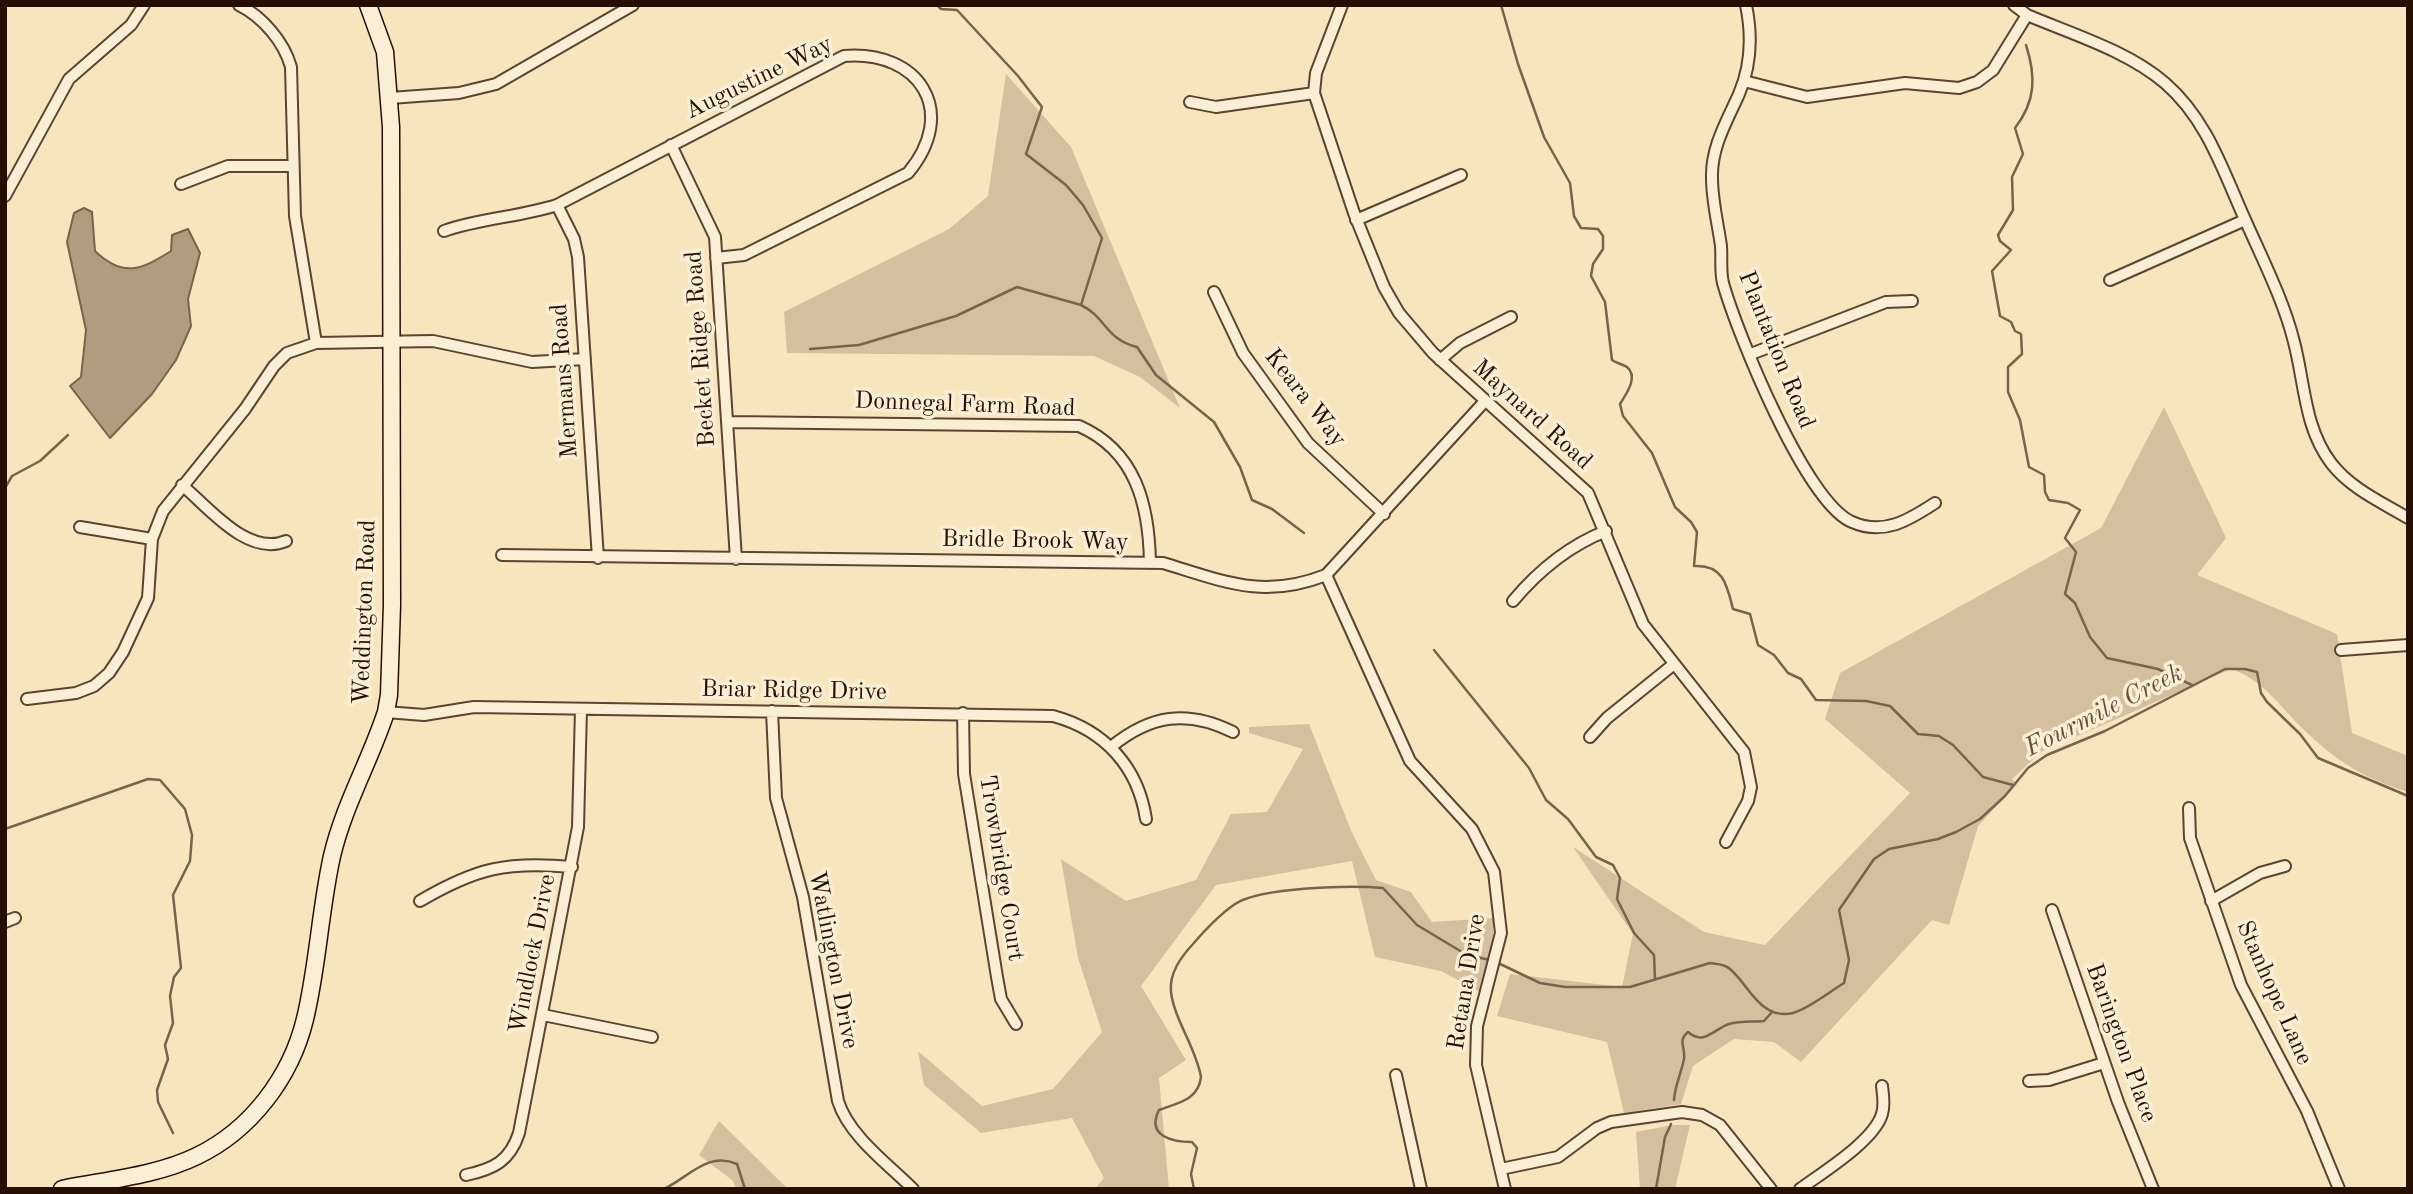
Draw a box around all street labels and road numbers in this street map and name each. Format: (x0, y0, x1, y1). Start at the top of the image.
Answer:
street label: Augustine Way (680, 30, 838, 126)
street label: Becket Ridge Road (680, 250, 722, 448)
street label: Plantation Road (1731, 267, 1821, 433)
street label: Mermans Road (545, 302, 585, 460)
street label: Keara Way (1258, 343, 1352, 453)
street label: Maynard Road (1466, 354, 1598, 476)
street label: Donnegal Farm Road (854, 387, 1076, 423)
street label: Weddington Road (347, 519, 383, 705)
street label: Bridle Brook Way (941, 525, 1129, 557)
street label: Briar Ridge Drive (701, 675, 887, 707)
street label: Trowbridge Court (972, 773, 1030, 963)
street label: Watlington Drive (802, 869, 864, 1051)
street label: Windlock Drive (503, 872, 563, 1036)
street label: Retana Drive (1442, 912, 1492, 1052)
street label: Stanhope Lane (2229, 916, 2319, 1070)
street label: Barington Place (2079, 960, 2163, 1126)

